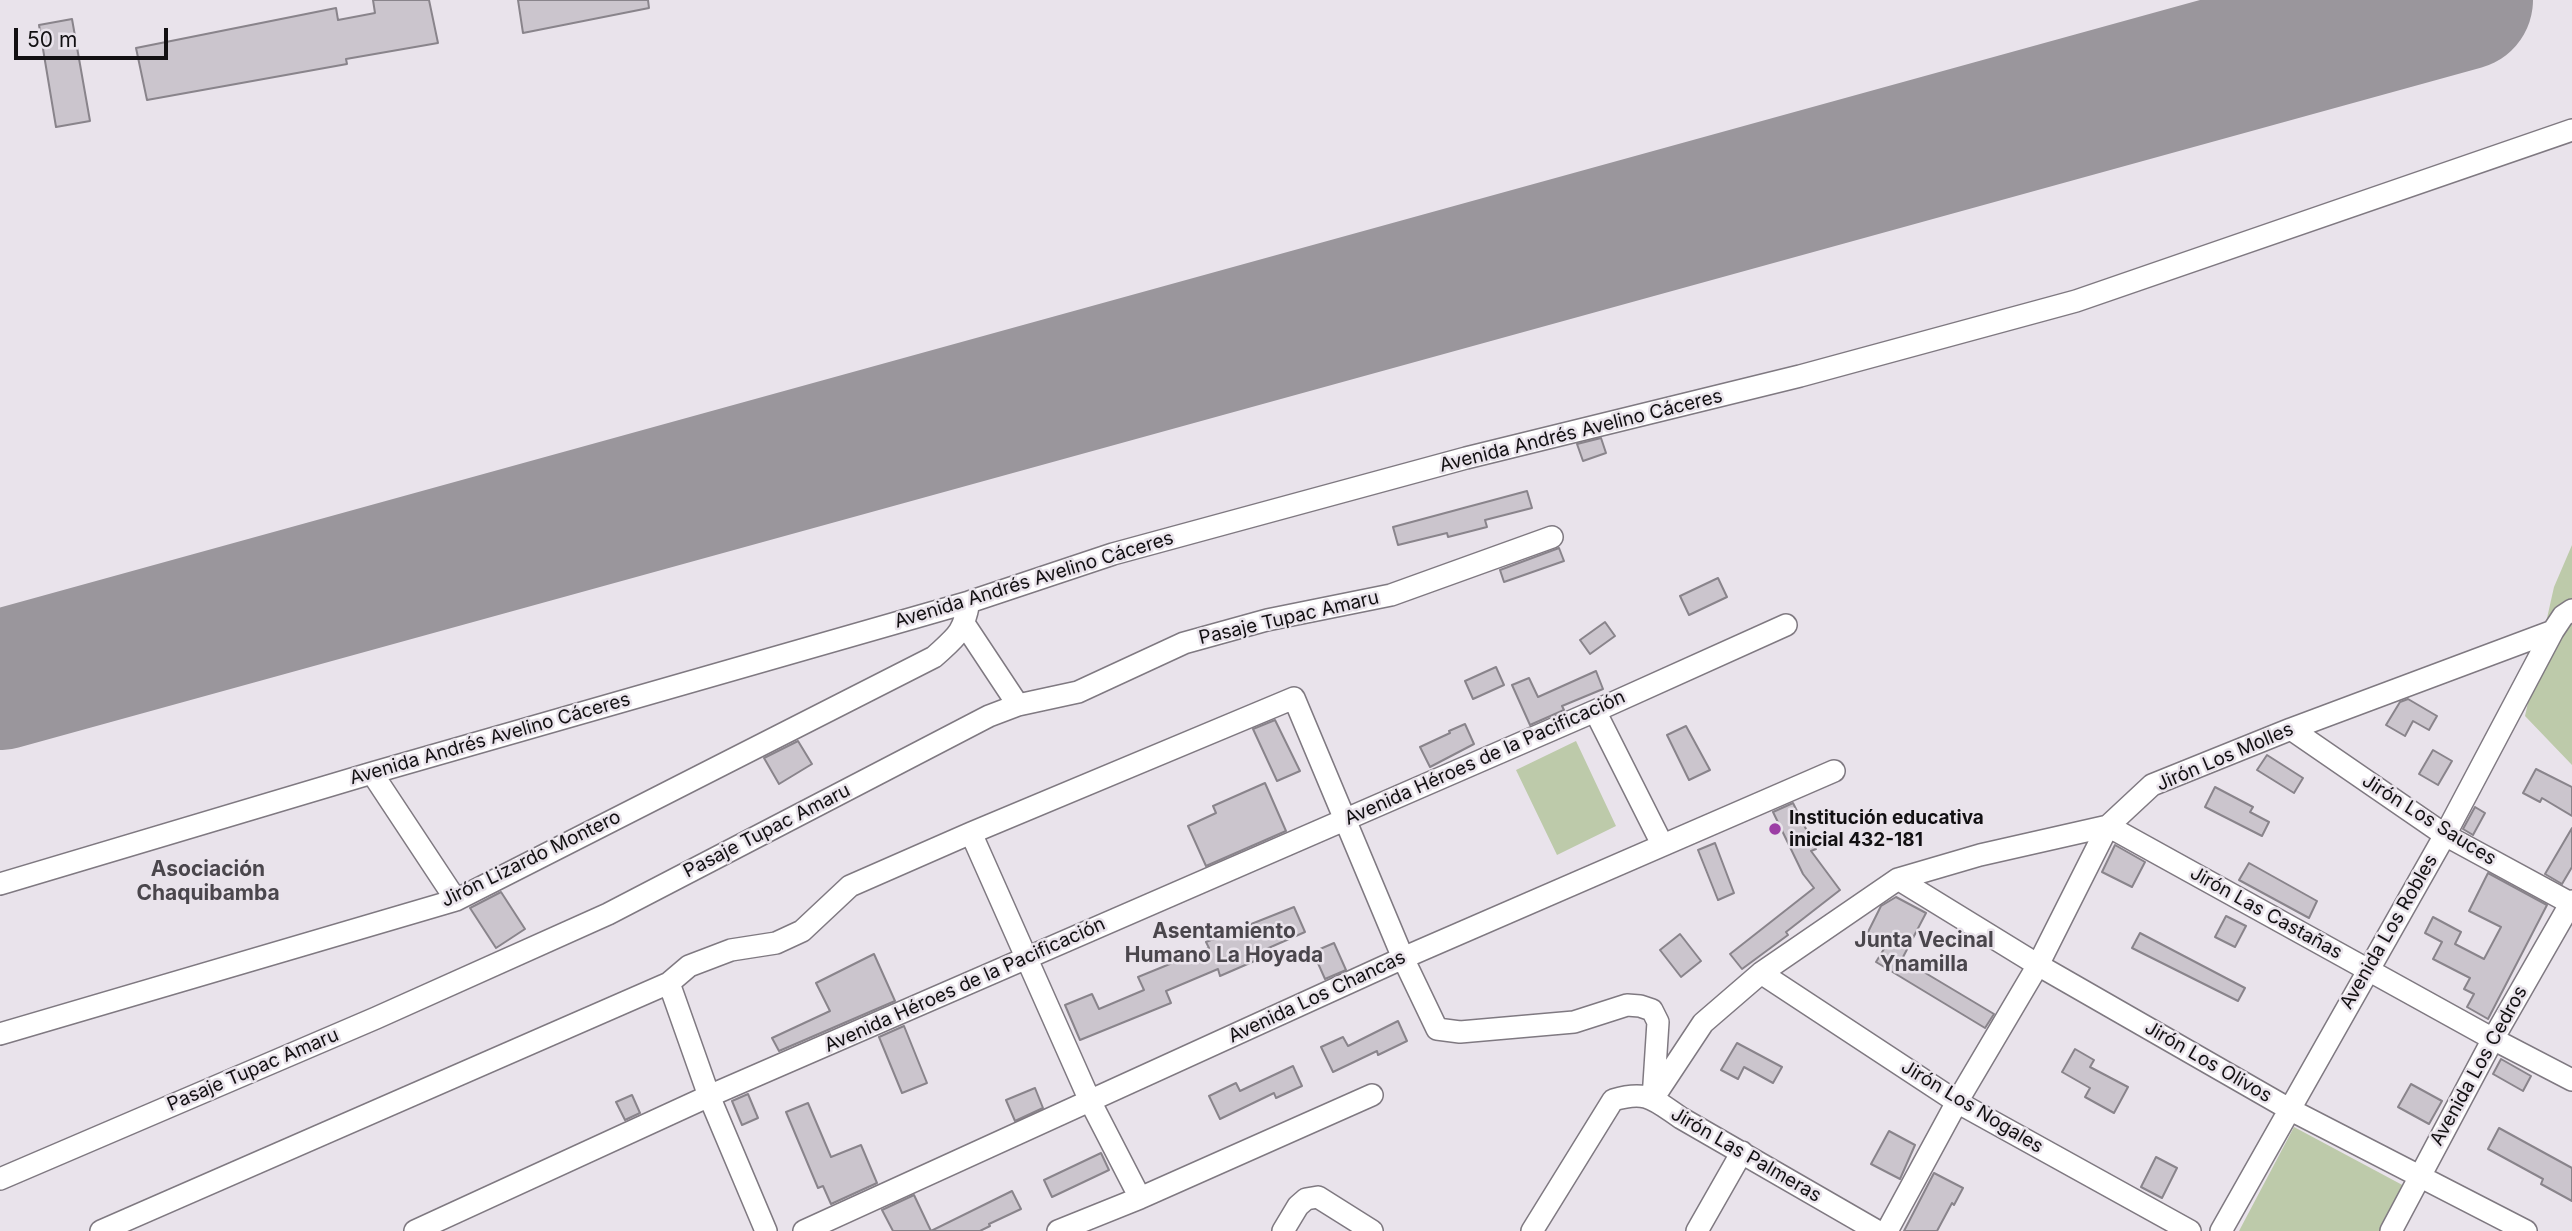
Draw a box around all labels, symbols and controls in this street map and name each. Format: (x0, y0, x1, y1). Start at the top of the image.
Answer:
scale bar (18, 14, 172, 58)
text: 50 m (27, 27, 77, 52)
street label: Avenida Andrés Avelino Cáceres (1437, 385, 1725, 477)
street label: Avenida Andrés Avelino Cáceres (892, 527, 1176, 633)
street label: Pasaje Tupac Amaru (1197, 586, 1381, 650)
street label: Avenida Héroes de la Pacificación (1341, 686, 1629, 830)
street label: Avenida Andrés Avelino Cáceres (347, 688, 633, 790)
street label: Jirón Los Molles (2153, 718, 2297, 796)
street label: Jirón Los Sauces (2358, 770, 2500, 870)
street label: Pasaje Tupac Amaru (680, 779, 854, 883)
street label: Jirón Lizardo Montero (437, 806, 625, 912)
place label: Institución educativa inicial 432-181 (1789, 807, 1984, 851)
marker: Institución educativa inicial 432-181 (1767, 821, 1783, 837)
street label: Avenida Los Robles (2335, 851, 2443, 1013)
district label: Asociación Chaquibamba (136, 857, 280, 907)
street label: Jirón Las Castañas (2186, 862, 2346, 964)
street label: Avenida Héroes de la Pacificación (821, 913, 1109, 1057)
district label: Asentamiento Humano La Hoyada (1125, 919, 1323, 969)
district label: Junta Vecinal Ynamilla (1854, 928, 1994, 978)
street label: Avenida Los Chancas (1225, 946, 1409, 1048)
street label: Avenida Los Cedros (2426, 982, 2532, 1150)
street label: Jirón Los Olivos (2140, 1016, 2276, 1108)
street label: Pasaje Tupac Amaru (164, 1024, 342, 1116)
street label: Jirón Los Nogales (1897, 1056, 2047, 1158)
street label: Jirón Las Palmeras (1667, 1103, 1825, 1207)

